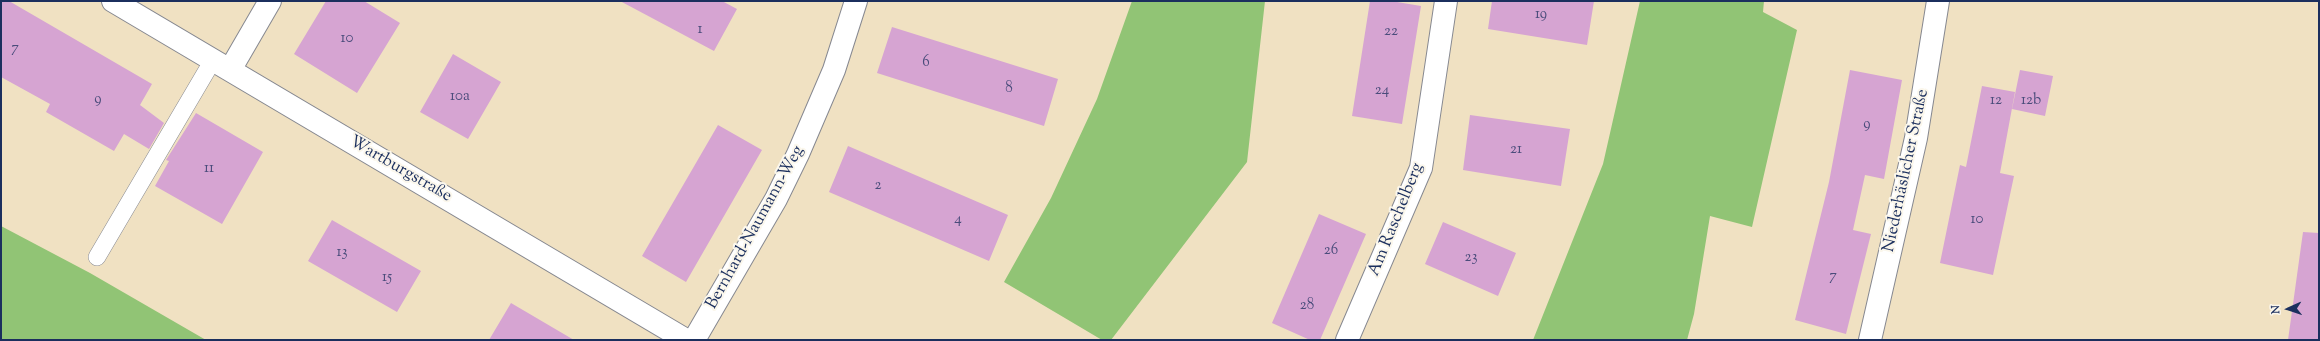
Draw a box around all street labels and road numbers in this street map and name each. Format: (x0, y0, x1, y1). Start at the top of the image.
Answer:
street label: Niederhäslicher Straße (1880, 88, 1934, 254)
street label: Wartburgstraße (345, 132, 455, 208)
street label: Bernhard-Naumann-Weg (703, 143, 809, 313)
street label: Am Raschelberg (1365, 160, 1429, 280)

